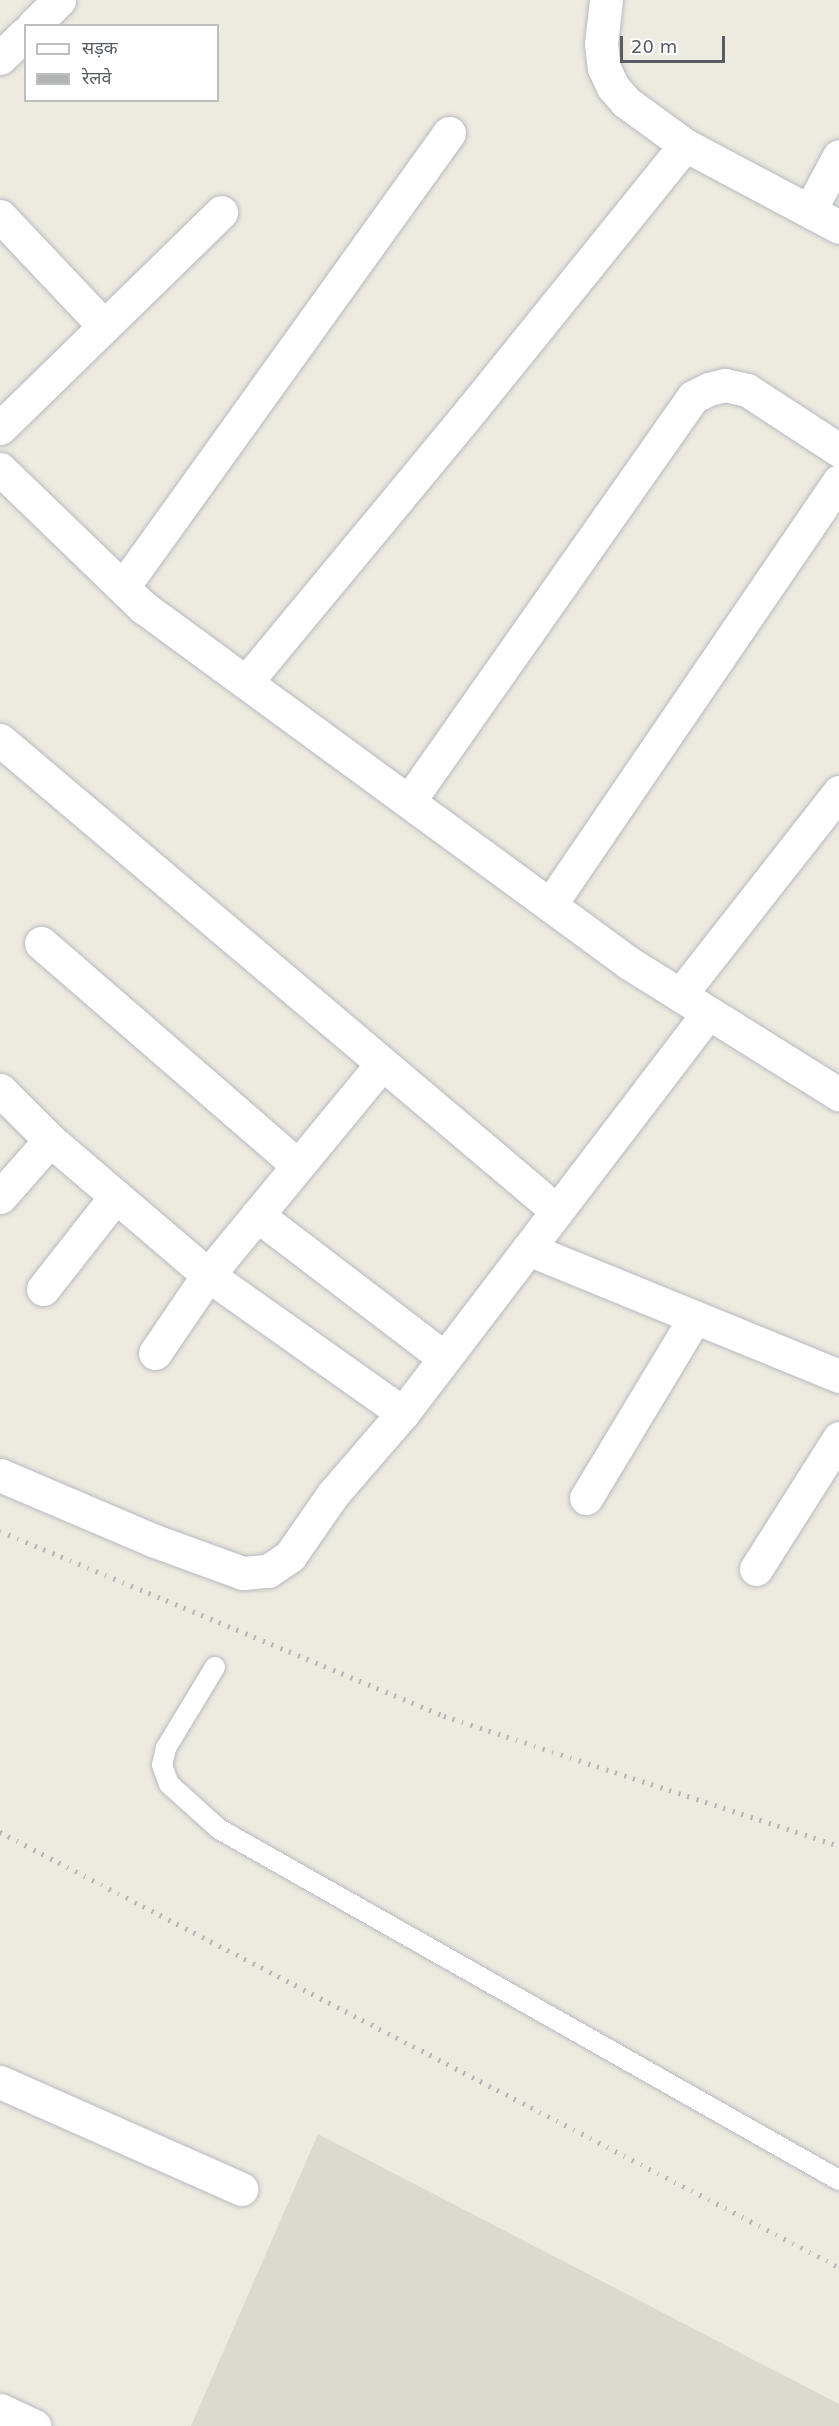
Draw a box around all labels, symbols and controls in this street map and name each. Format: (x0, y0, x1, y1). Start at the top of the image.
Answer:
legend (24, 24, 219, 102)
scale bar (623, 24, 728, 62)
text: 20 m (631, 36, 677, 57)
text: सड़क (82, 37, 118, 58)
text: रेलवे (82, 67, 112, 88)

